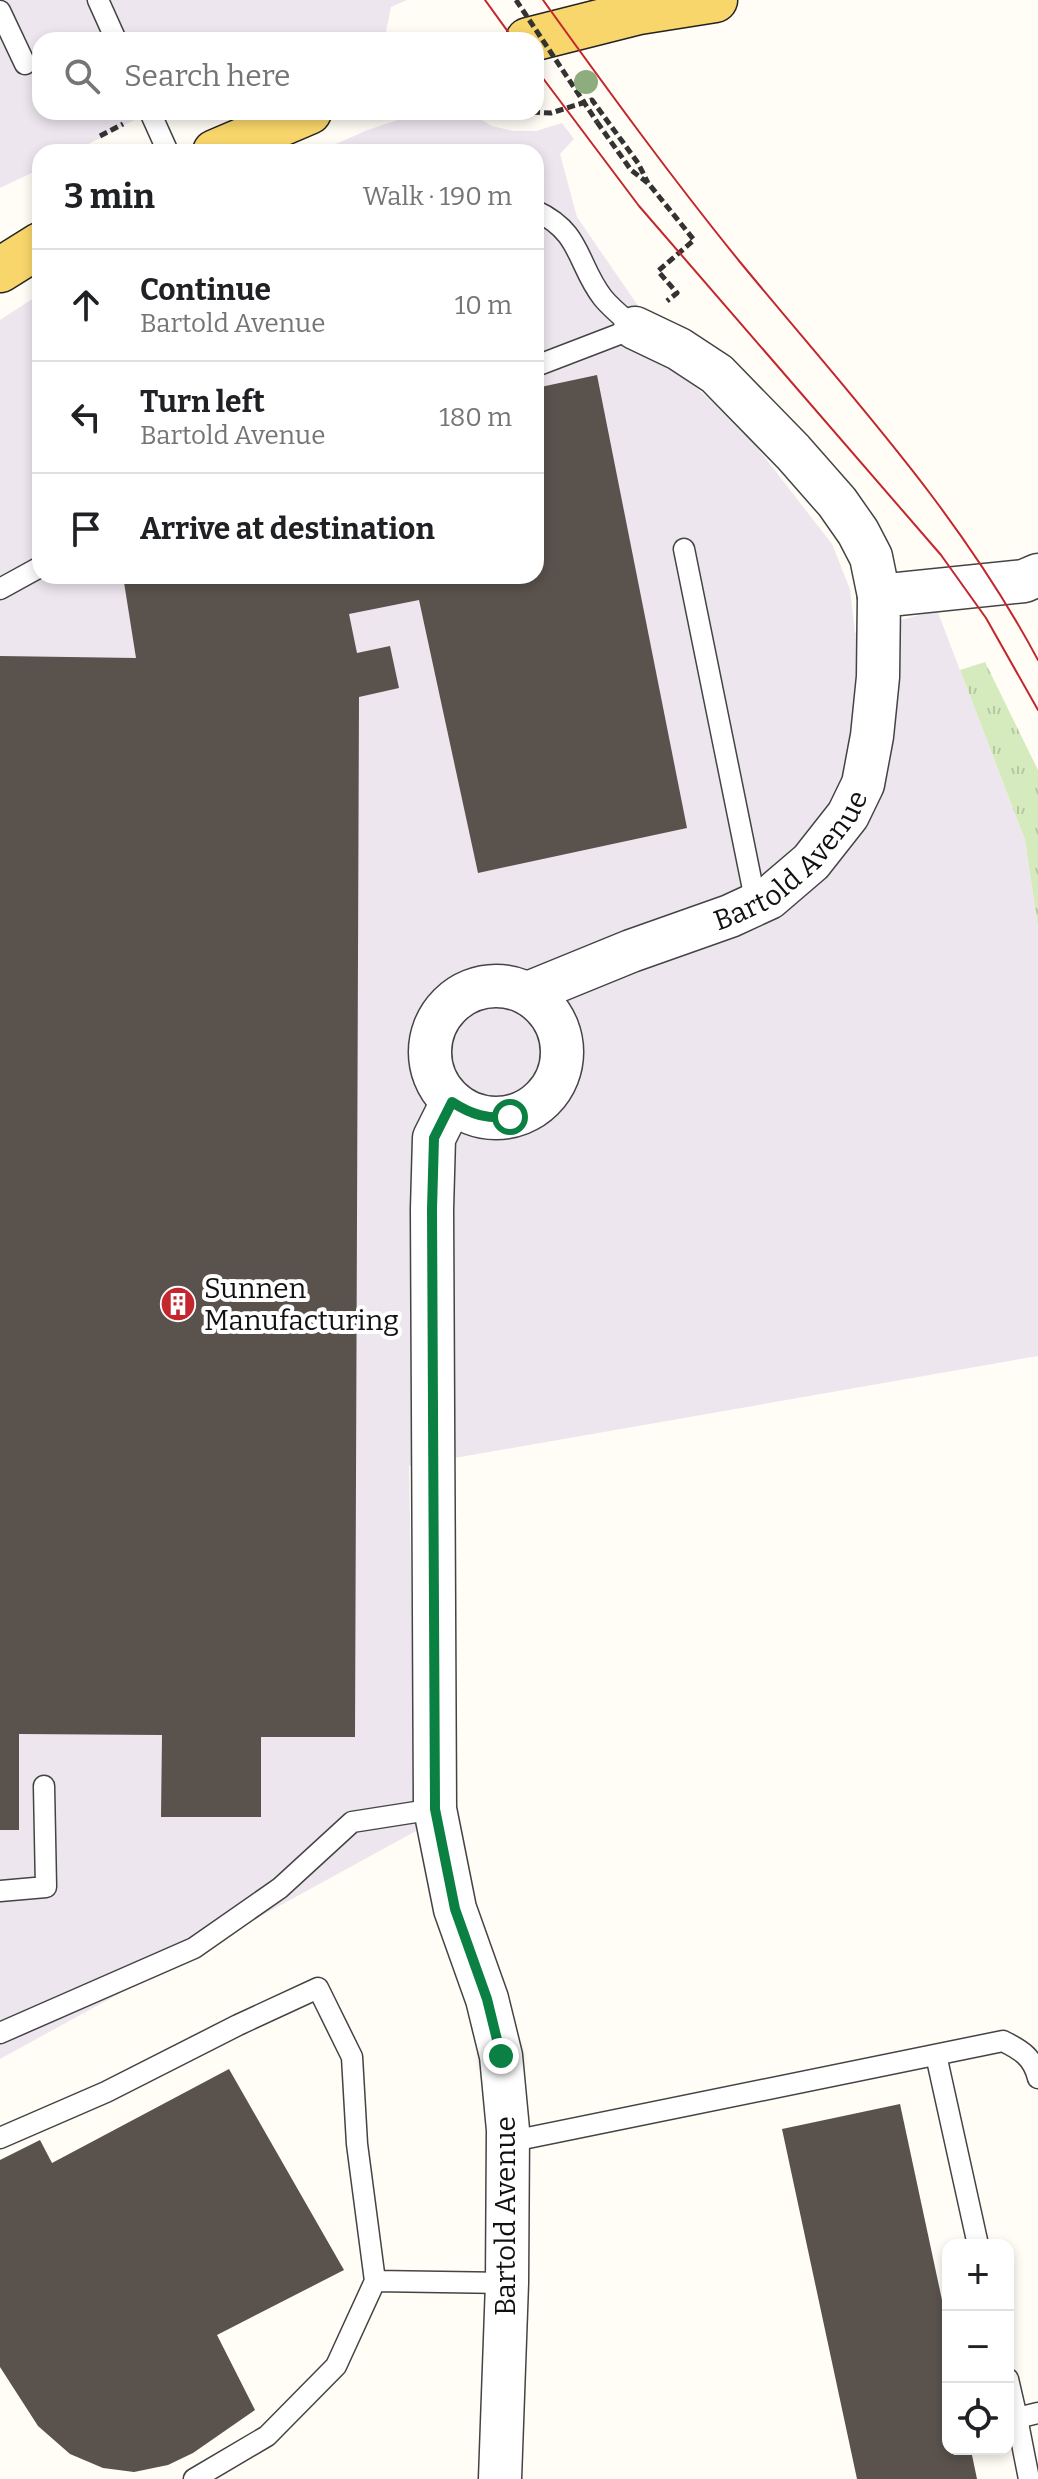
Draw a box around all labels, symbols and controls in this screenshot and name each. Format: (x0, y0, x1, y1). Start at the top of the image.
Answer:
search box (32, 32, 544, 120)
icon: search (60, 54, 104, 98)
text: Search here (124, 58, 291, 94)
text: 3 min (64, 176, 155, 217)
text: Walk · 190 m (363, 181, 512, 212)
text: Continue (140, 272, 271, 308)
icon: ahead (64, 283, 108, 327)
text: 10 m (455, 290, 512, 321)
text: Bartold Avenue (140, 308, 325, 339)
text: Turn left (140, 384, 265, 420)
icon: left (64, 395, 108, 439)
text: 180 m (439, 402, 512, 433)
text: Bartold Avenue (140, 420, 325, 451)
icon: arrive (64, 507, 108, 551)
text: Arrive at destination (140, 511, 435, 547)
street label: Bartold Avenue (709, 785, 874, 937)
route start (492, 1099, 528, 1135)
place label: Sunnen Manufacturing (204, 1272, 399, 1337)
building icon: Sunnen Manufacturing (159, 1285, 197, 1323)
route end (483, 2038, 519, 2074)
street label: Bartold Avenue (489, 2116, 522, 2316)
map controls (942, 2239, 1014, 2455)
button: + (942, 2239, 1014, 2311)
button: − (942, 2311, 1014, 2383)
button: locate (942, 2383, 1014, 2455)

